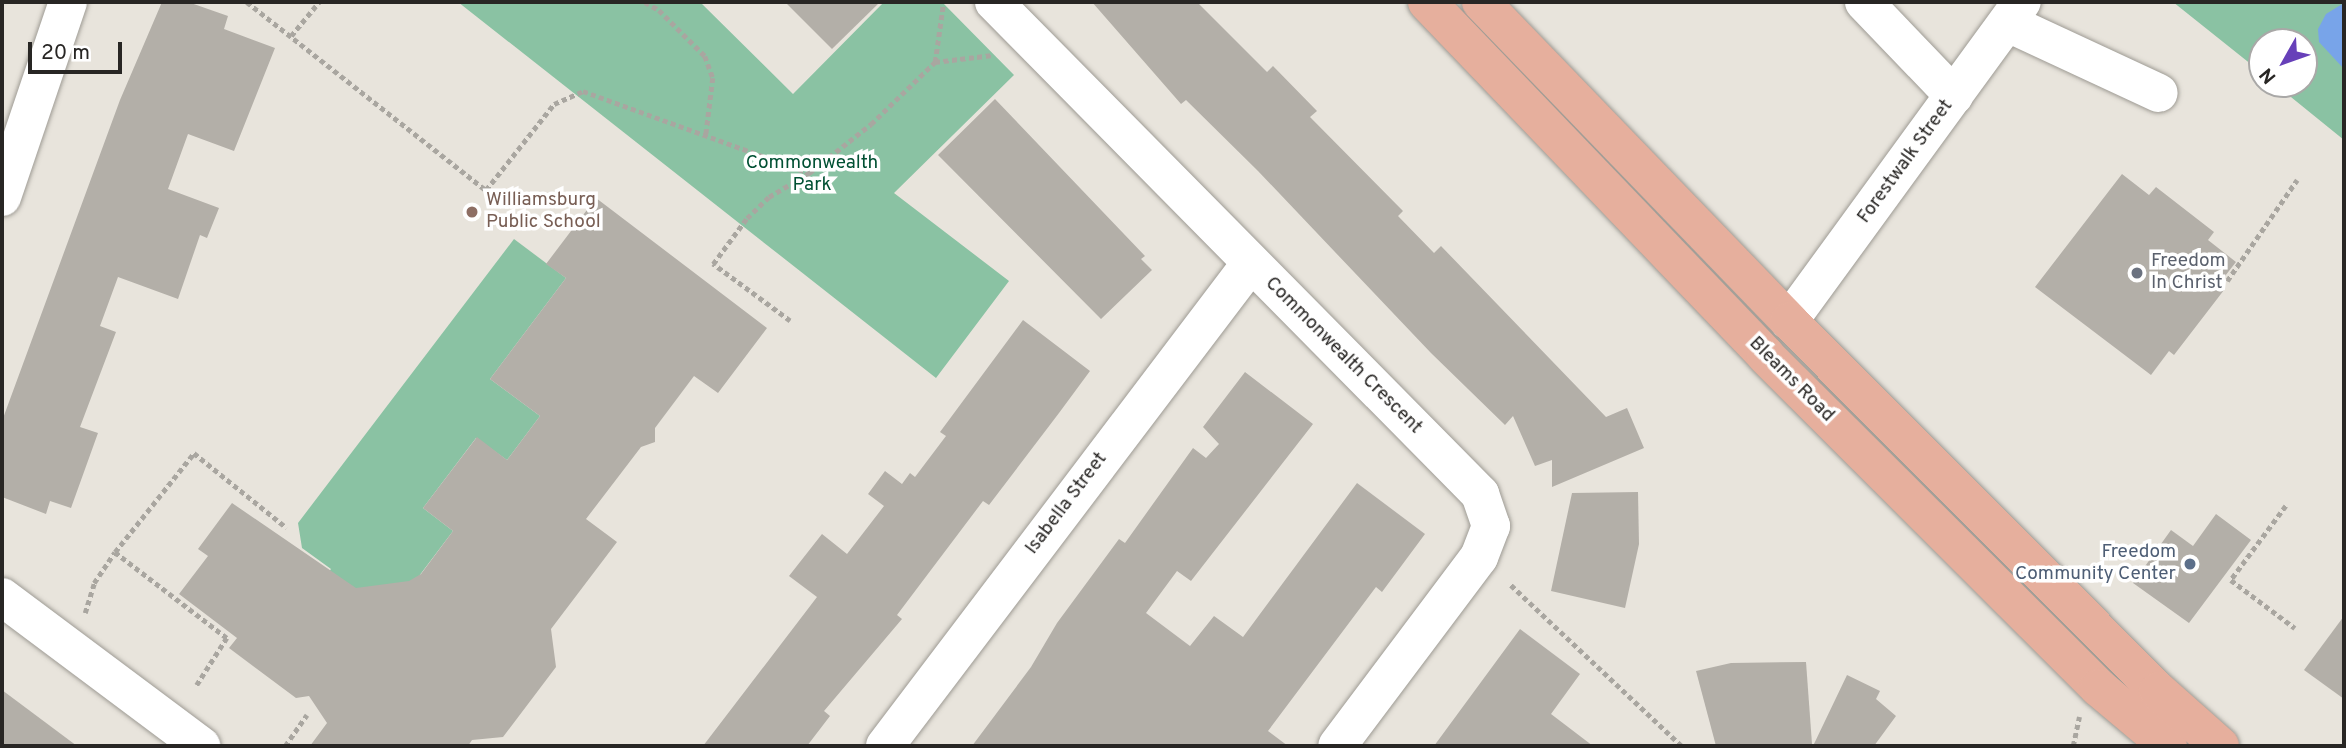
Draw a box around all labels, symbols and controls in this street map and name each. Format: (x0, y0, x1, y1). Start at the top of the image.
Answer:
scale bar (32, 28, 126, 72)
north arrow (2248, 28, 2318, 98)
text: 20 m (41, 40, 90, 67)
text: N (2255, 62, 2282, 88)
street label: Forestwalk Street (1853, 96, 1959, 228)
park label: Commonwealth Park (746, 153, 878, 197)
place label: Williamsburg Public School (486, 190, 601, 234)
marker: Williamsburg Public School (464, 204, 480, 220)
place label: Freedom In Christ (2151, 251, 2226, 295)
marker: Freedom In Christ (2129, 265, 2145, 281)
street label: Commonwealth Crescent (1260, 273, 1426, 439)
street label: Bleams Road (1744, 333, 1838, 427)
street label: Isabella Street (1021, 449, 1113, 559)
place label: Freedom Community Center (2015, 542, 2176, 586)
marker: Freedom Community Center (2182, 556, 2198, 572)

